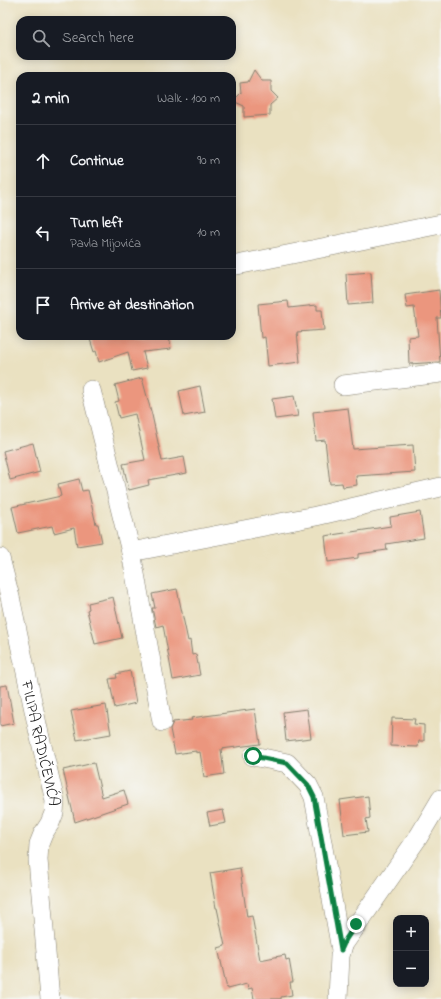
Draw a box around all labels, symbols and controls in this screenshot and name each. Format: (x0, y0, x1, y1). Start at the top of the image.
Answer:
search box (16, 16, 236, 60)
icon: search (30, 27, 52, 49)
text: Search here (62, 27, 134, 49)
text: 2 min (32, 86, 69, 111)
text: Walk · 100 m (157, 89, 220, 108)
icon: ahead (32, 150, 54, 172)
text: Continue (70, 150, 124, 172)
text: 90 m (197, 151, 220, 170)
text: Turn left (70, 212, 123, 234)
icon: left (32, 222, 54, 244)
text: 10 m (197, 223, 220, 242)
text: Pavla Mijovića (70, 234, 141, 253)
icon: arrive (32, 294, 54, 316)
text: Arrive at destination (70, 294, 194, 316)
street label: FILIPA RADIČEVIĆA (14, 677, 65, 807)
route start (244, 747, 262, 765)
route end (347, 915, 365, 933)
map controls (393, 915, 429, 987)
button: + (393, 915, 429, 951)
button: − (393, 951, 429, 987)

